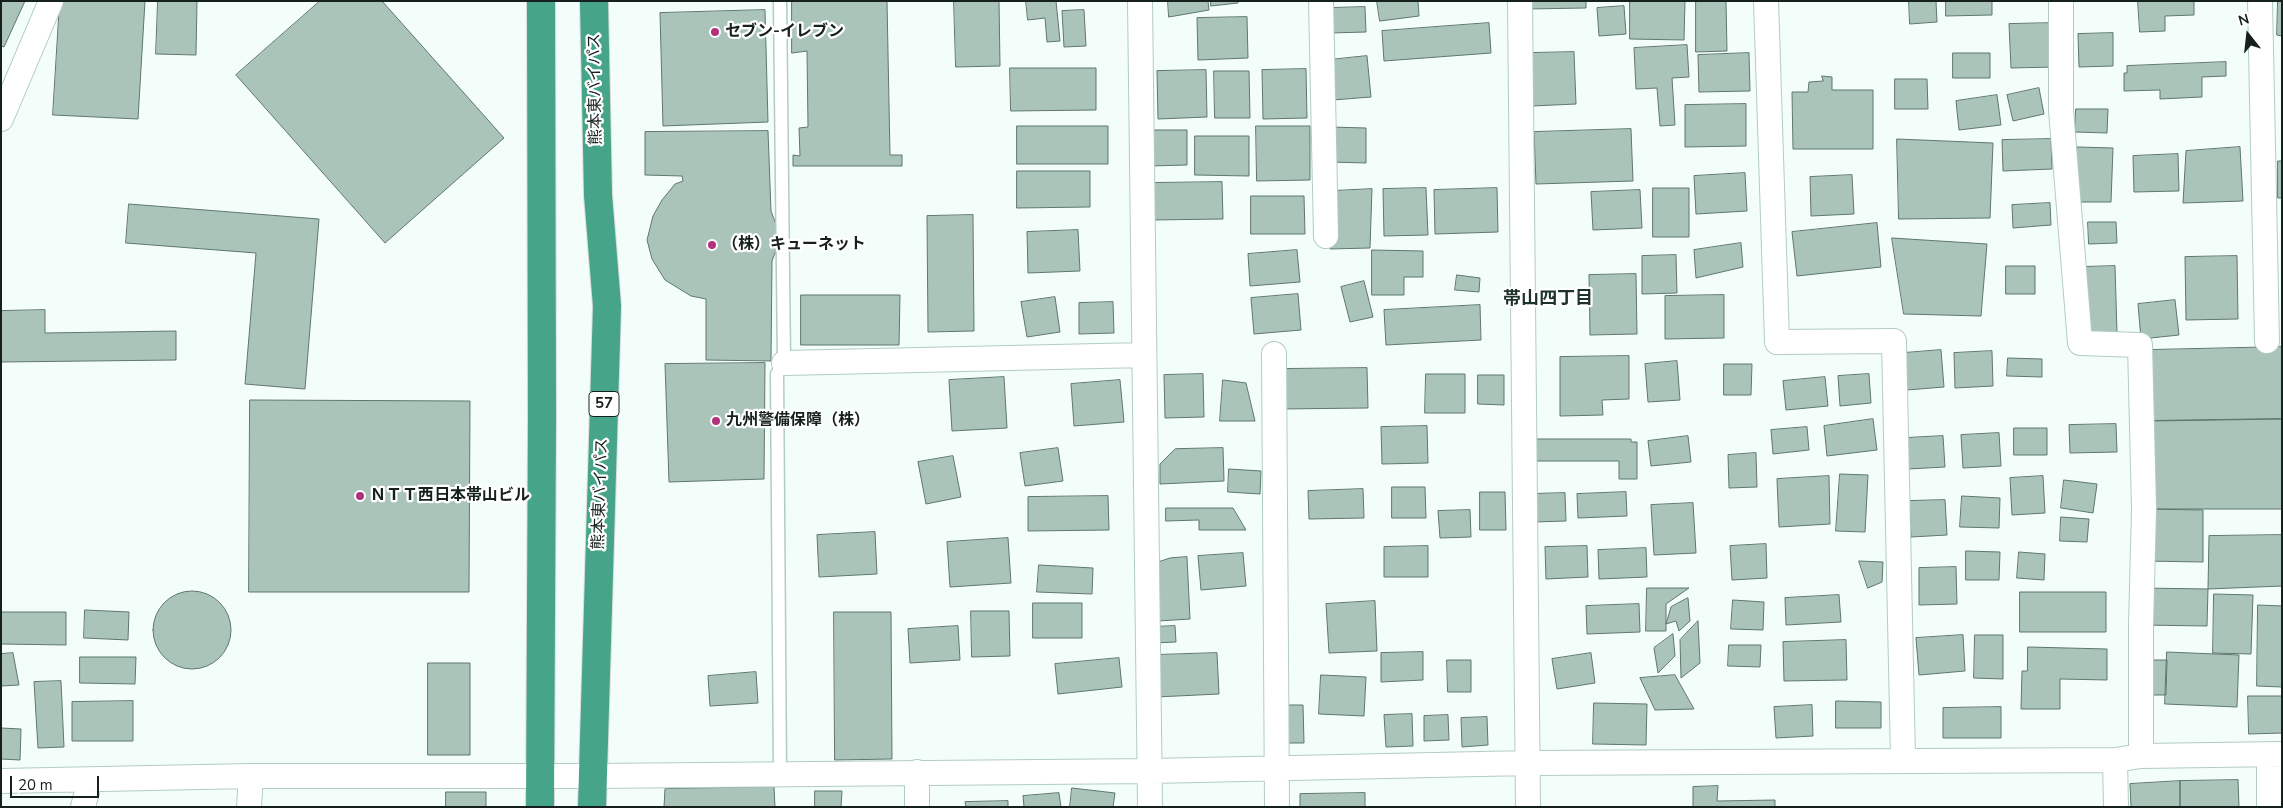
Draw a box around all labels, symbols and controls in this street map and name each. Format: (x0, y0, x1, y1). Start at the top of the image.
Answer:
north arrow (2223, 10, 2273, 60)
text: N (2236, 10, 2251, 31)
place label: セブン-イレブン (725, 22, 844, 42)
marker: セブン-イレブン (709, 26, 721, 38)
street label: 熊本東バイパス (585, 33, 607, 145)
place label: （株）キューネット (722, 235, 866, 255)
marker: （株）キューネット (706, 239, 718, 251)
district label: 帯山四丁目 (1503, 289, 1593, 311)
road number: 57 (589, 392, 619, 416)
place label: 九州警備保障（株） (726, 411, 870, 431)
marker: 九州警備保障（株） (710, 415, 722, 427)
street label: 熊本東バイパス (589, 438, 613, 550)
place label: ＮＴＴ西日本帯山ビル (370, 486, 530, 506)
marker: ＮＴＴ西日本帯山ビル (354, 490, 366, 502)
scale bar (12, 766, 101, 798)
text: 20 m (18, 775, 53, 795)

